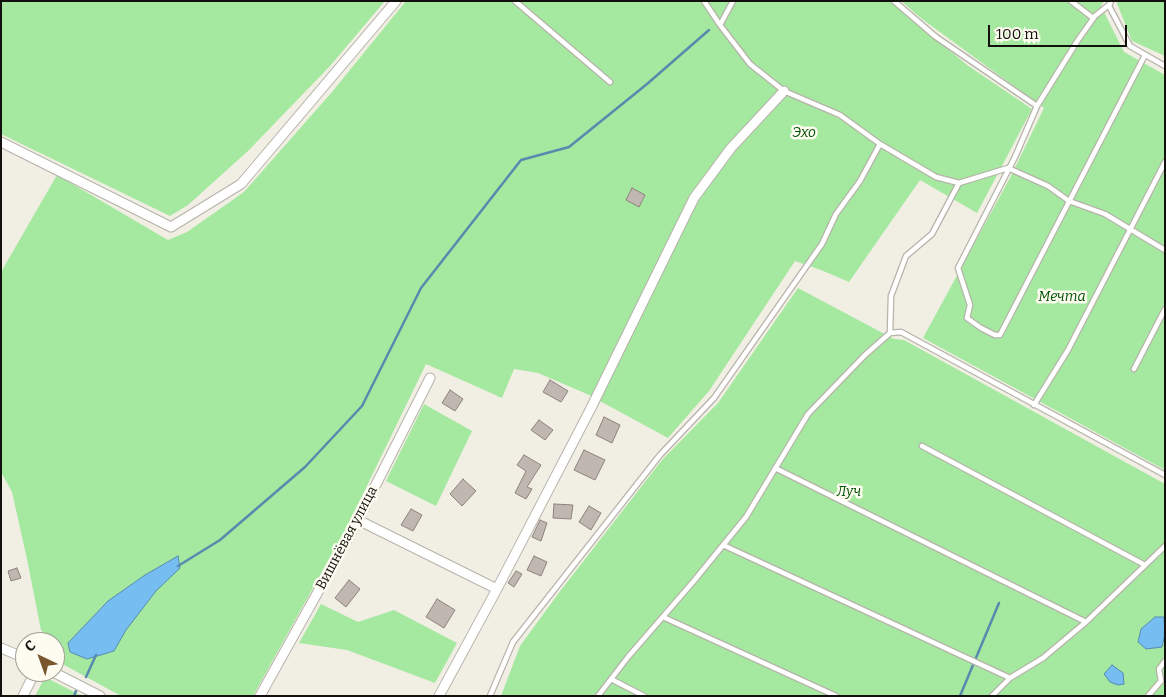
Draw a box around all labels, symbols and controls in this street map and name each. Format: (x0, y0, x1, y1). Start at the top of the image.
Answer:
scale bar (991, 15, 1130, 47)
text: 100 m (996, 25, 1039, 43)
park label: Эхо (792, 125, 816, 141)
park label: Мечта (1038, 289, 1086, 305)
street label: Вишнёвая улица (313, 483, 381, 593)
park label: Луч (837, 484, 861, 500)
north arrow (15, 632, 65, 682)
text: С (21, 637, 39, 656)

